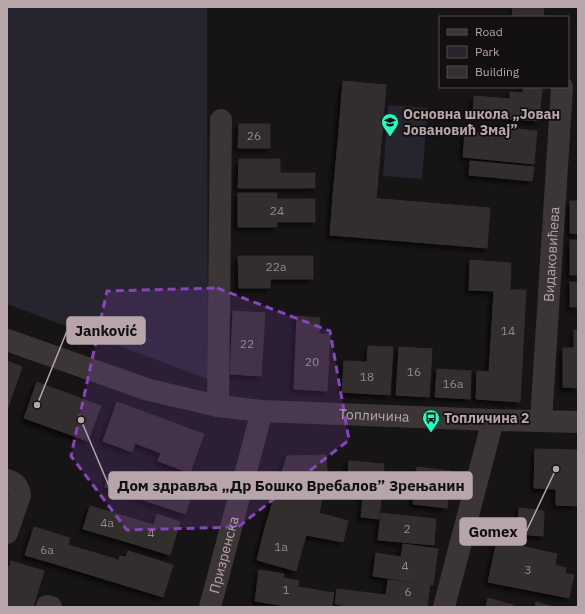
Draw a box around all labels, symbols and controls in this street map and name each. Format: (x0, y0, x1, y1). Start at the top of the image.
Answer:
legend (439, 16, 569, 88)
text: Road (475, 24, 503, 39)
text: Park (475, 44, 500, 59)
text: Building (475, 64, 520, 79)
place label: Основна школа „Јован Јовановић Змај” (403, 105, 560, 139)
school or university icon: Основна школа „Јован Јовановић Змај” (380, 112, 400, 137)
house number: 26 (247, 128, 261, 143)
house number: 24 (270, 203, 284, 218)
street label: Видаковићева (540, 206, 563, 303)
house number: 22a (266, 259, 287, 274)
callout: Janković (67, 317, 145, 344)
text: Janković (75, 321, 138, 340)
house number: 14 (501, 323, 515, 338)
house number: 22 (240, 336, 254, 351)
house number: 20 (305, 354, 319, 369)
house number: 16 (407, 364, 421, 379)
house number: 18 (360, 369, 374, 384)
house number: 16a (443, 376, 464, 391)
street label: Топличина (339, 405, 410, 426)
bus stop icon: Топличина 2 (421, 408, 441, 433)
place label: Топличина 2 (444, 409, 529, 427)
callout: Дом здравља „Др Бошко Вребалов” Зрењанин (109, 472, 472, 499)
text: Дом здравља „Др Бошко Вребалов” Зрењанин (117, 476, 465, 495)
street label: Призренска (205, 514, 243, 595)
house number: 4a (100, 515, 114, 530)
callout: Gomex (460, 518, 526, 545)
house number: 2 (403, 521, 411, 536)
text: Gomex (468, 522, 518, 541)
house number: 4 (147, 525, 155, 540)
house number: 1a (274, 539, 288, 554)
house number: 6a (40, 542, 54, 557)
house number: 4 (401, 558, 409, 573)
house number: 3 (524, 562, 532, 577)
house number: 1 (282, 582, 290, 597)
house number: 6 (404, 584, 412, 599)

